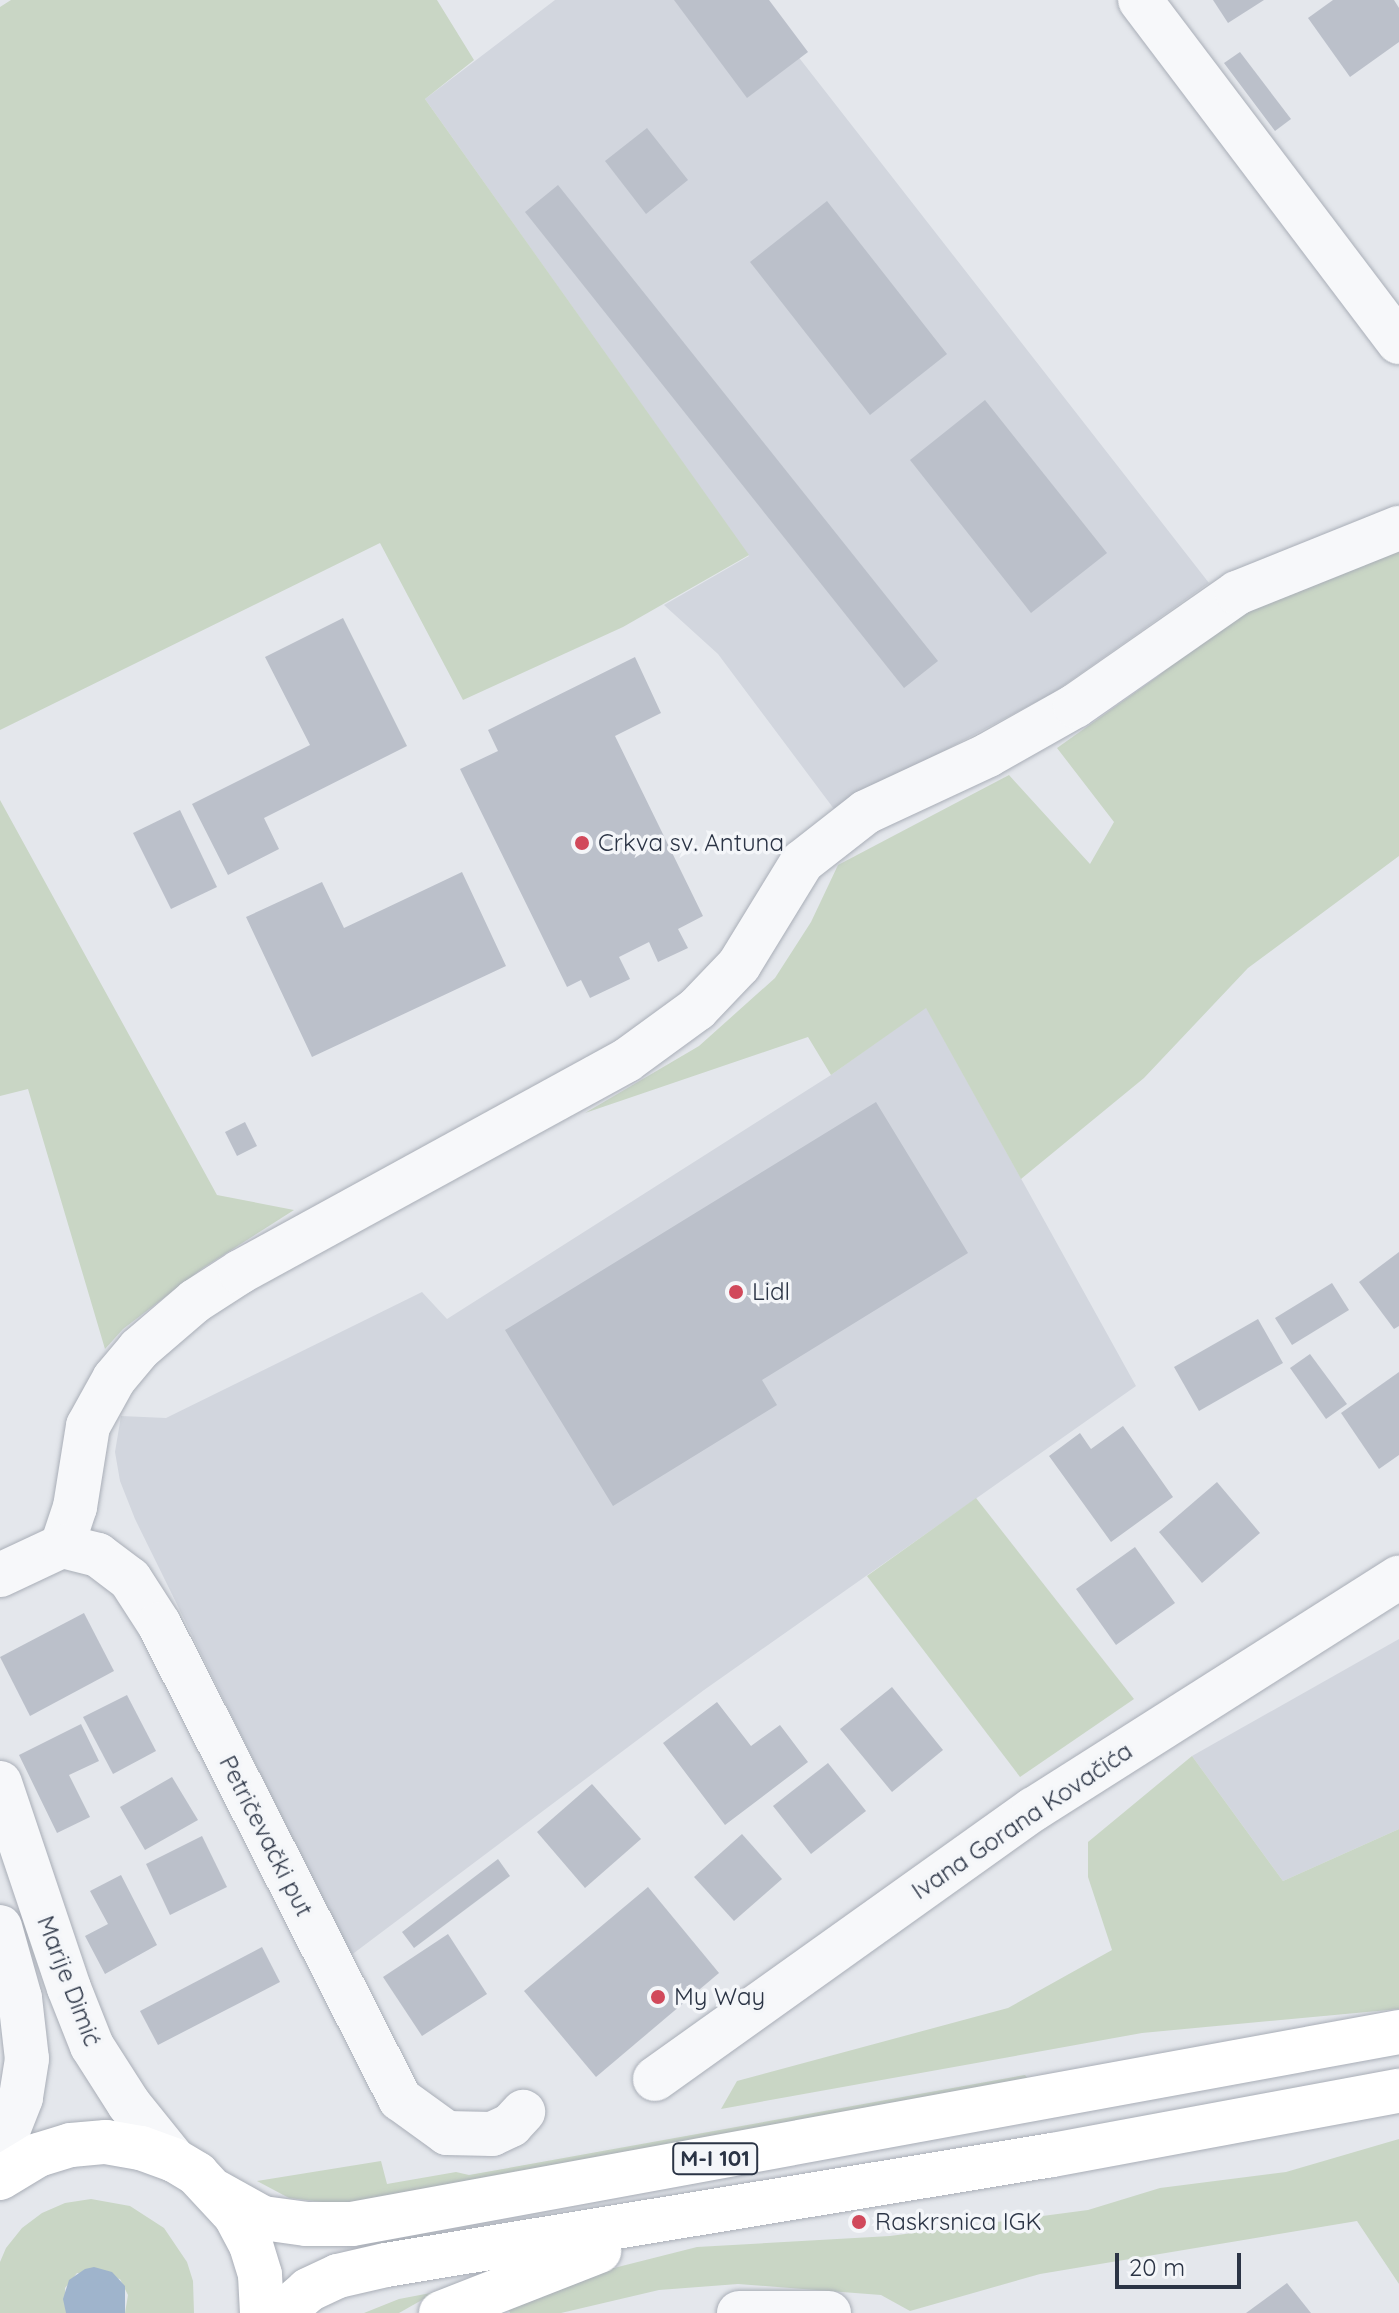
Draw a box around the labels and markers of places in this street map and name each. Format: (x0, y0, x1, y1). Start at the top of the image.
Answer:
place label: Crkva sv. Antuna (598, 829, 784, 857)
marker: Crkva sv. Antuna (573, 834, 591, 852)
place label: Lidl (752, 1278, 790, 1306)
marker: Lidl (727, 1283, 745, 1301)
place label: My Way (674, 1983, 765, 2011)
marker: My Way (649, 1988, 667, 2006)
place label: Raskrsnica IGK (875, 2208, 1042, 2236)
marker: Raskrsnica IGK (850, 2213, 868, 2231)

